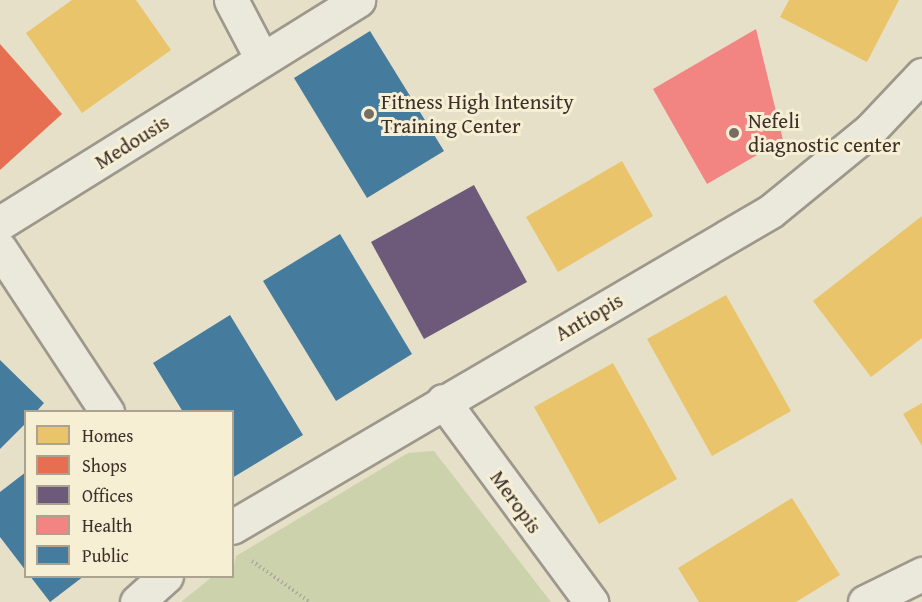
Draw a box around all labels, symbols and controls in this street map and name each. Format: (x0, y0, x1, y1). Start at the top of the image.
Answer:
place label: Fitness High Intensity Training Center (381, 89, 574, 139)
marker: Fitness High Intensity Training Center (362, 107, 376, 121)
place label: Nefeli diagnostic center (748, 108, 900, 158)
street label: Medousis (90, 109, 174, 175)
marker: Nefeli diagnostic center (725, 124, 743, 142)
street label: Antiopis (551, 288, 627, 346)
legend (24, 410, 234, 578)
text: Homes (82, 422, 133, 449)
text: Shops (82, 452, 127, 479)
street label: Meropis (485, 466, 547, 538)
text: Offices (82, 482, 133, 509)
text: Health (82, 512, 132, 539)
text: Public (82, 542, 129, 569)

